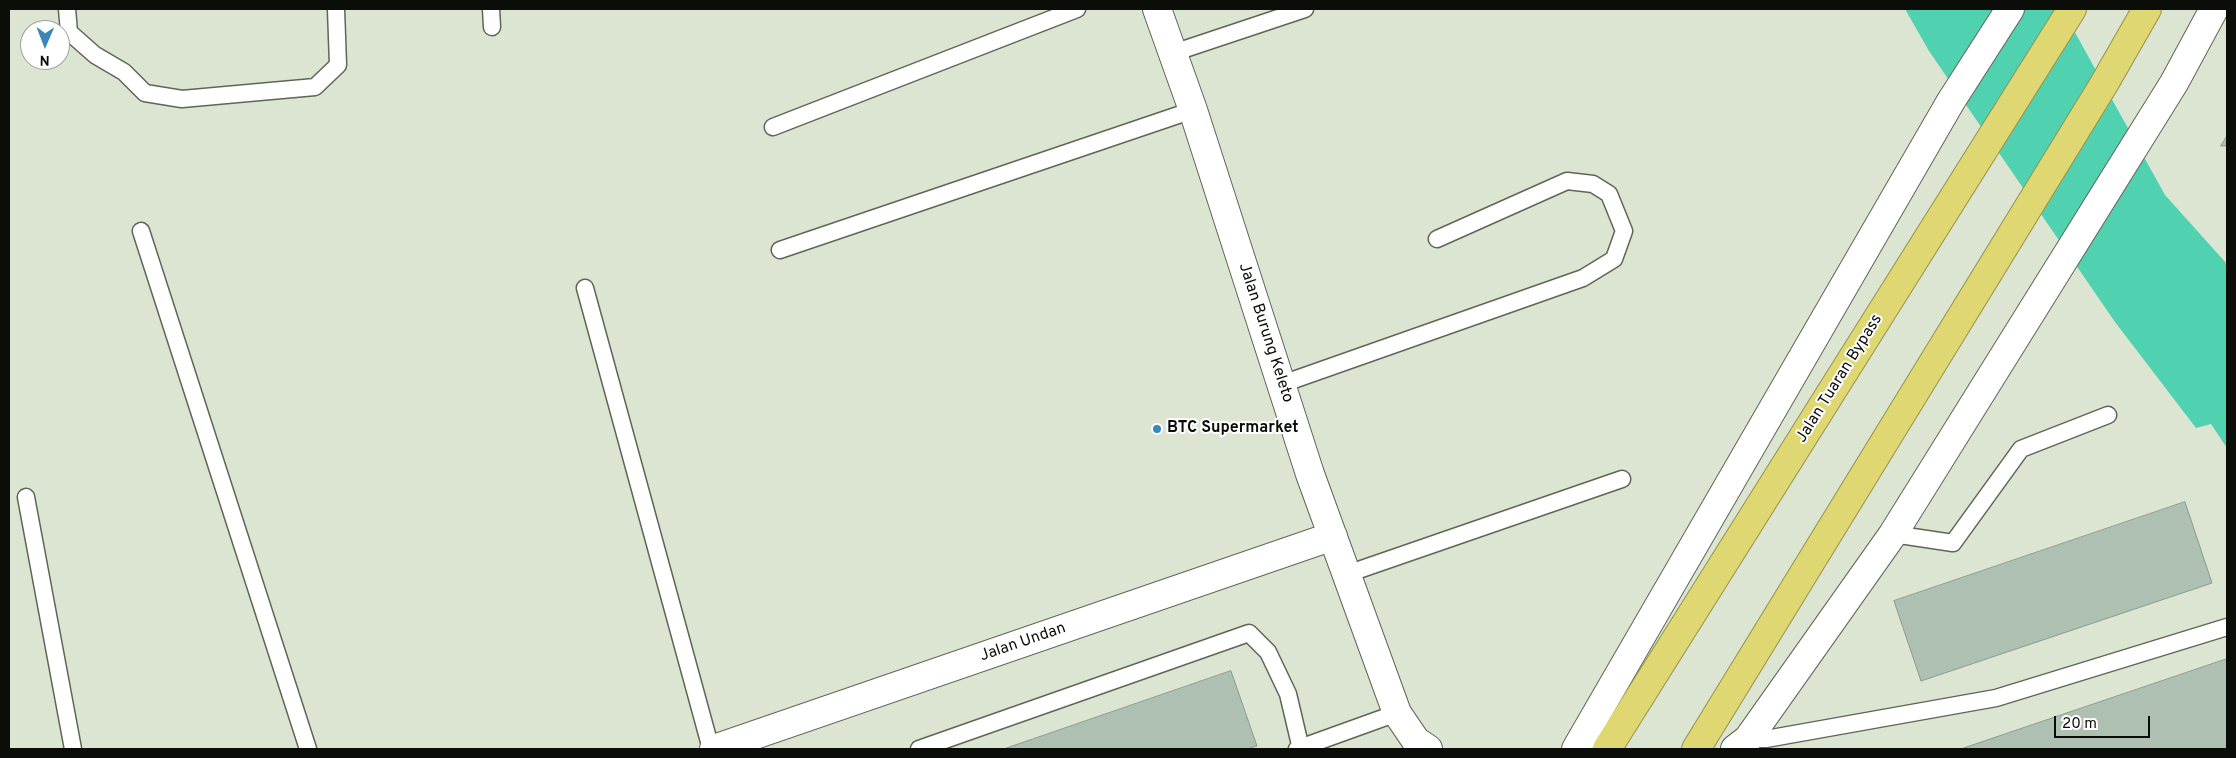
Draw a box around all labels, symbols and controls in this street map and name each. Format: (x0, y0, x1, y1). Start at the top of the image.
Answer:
north arrow (20, 20, 70, 70)
text: N (40, 51, 50, 68)
street label: Jalan Burung Keleto (1233, 261, 1297, 405)
street label: Jalan Tuaran Bypass (1793, 311, 1887, 447)
place label: BTC Supermarket (1167, 419, 1299, 439)
marker: BTC Supermarket (1151, 423, 1163, 435)
street label: Jalan Undan (978, 619, 1068, 667)
scale bar (2056, 706, 2152, 738)
text: 20 m (2062, 715, 2097, 734)

